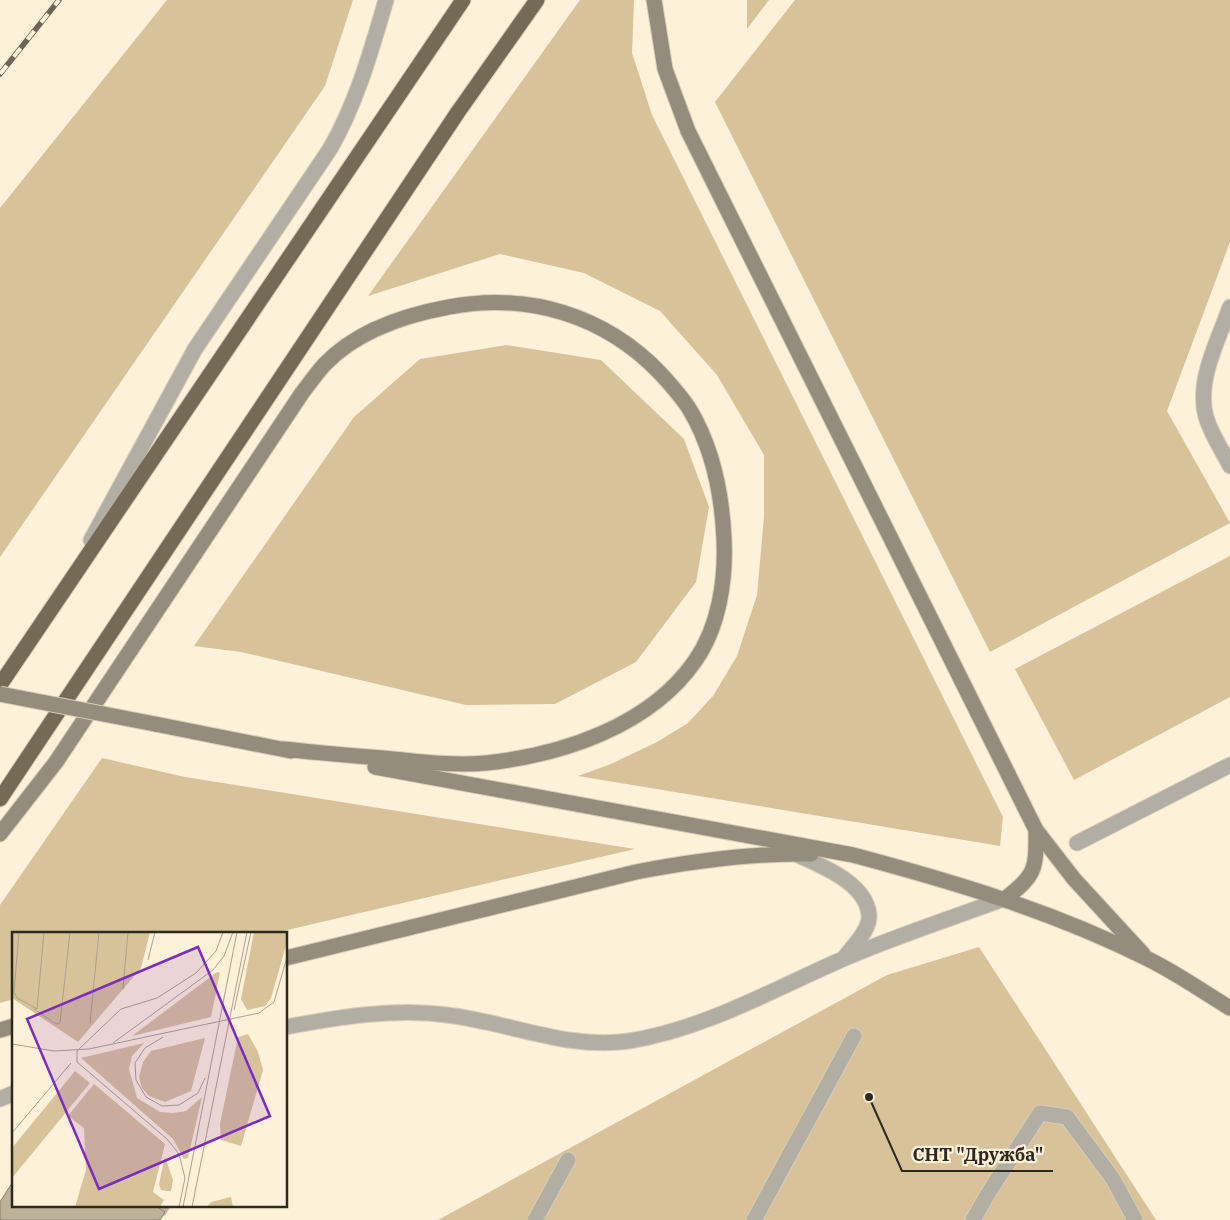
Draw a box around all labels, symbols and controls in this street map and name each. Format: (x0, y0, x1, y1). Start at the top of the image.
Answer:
inset map (12, 932, 288, 1208)
callout: СНТ "Дружба" (902, 1138, 1053, 1171)
text: СНТ "Дружба" (913, 1143, 1043, 1166)

